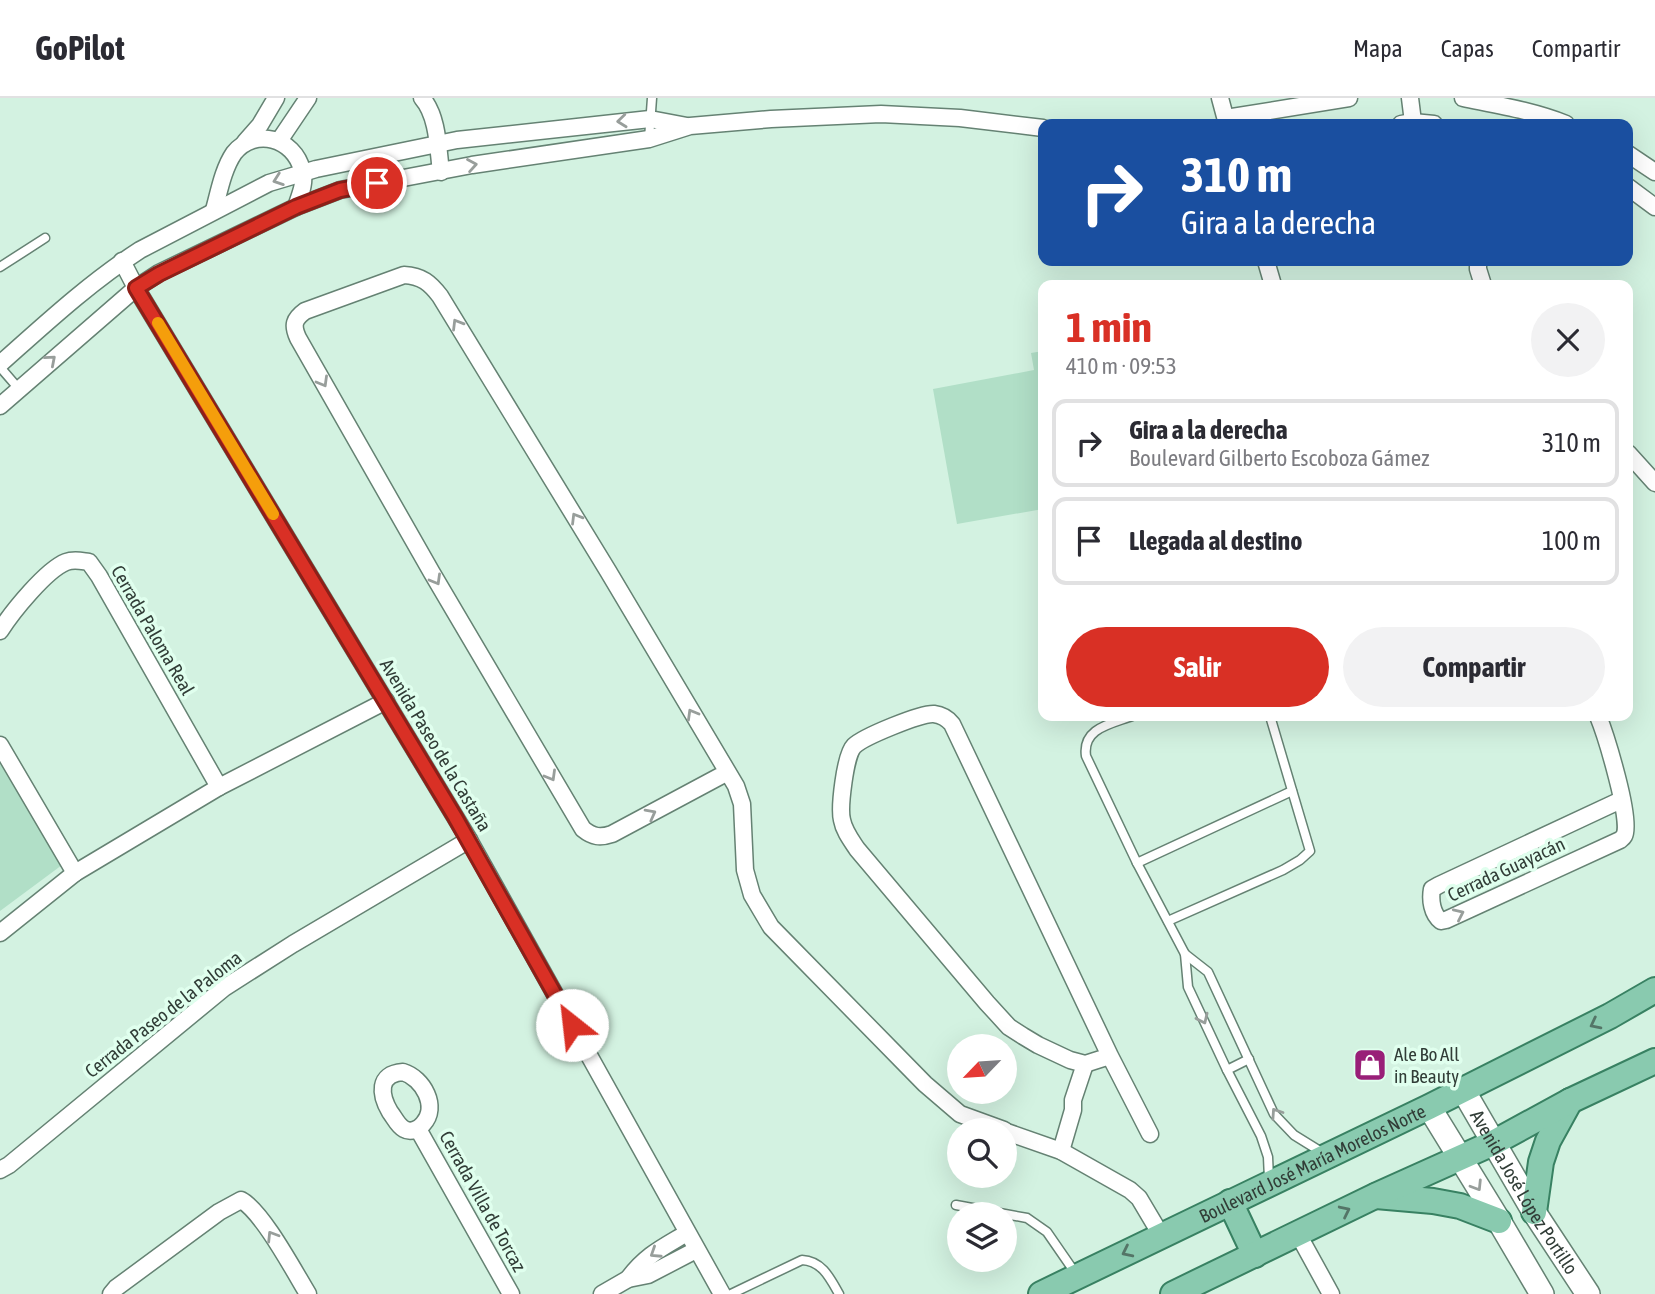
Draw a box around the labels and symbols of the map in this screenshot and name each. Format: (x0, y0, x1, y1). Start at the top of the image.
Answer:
one-way arrow (616, 114, 628, 129)
pin (347, 153, 407, 213)
one-way arrow (466, 158, 478, 173)
one-way arrow (272, 172, 284, 186)
one-way arrow (453, 319, 466, 332)
one-way arrow (43, 356, 56, 368)
one-way arrow (315, 375, 328, 388)
one-way arrow (571, 513, 584, 526)
street label: Cerrada Paloma Real (107, 561, 199, 699)
one-way arrow (428, 573, 441, 586)
street label: Avenida Paseo de la Castaña (376, 655, 496, 835)
one-way arrow (687, 708, 700, 721)
one-way arrow (543, 769, 556, 782)
one-way arrow (644, 808, 656, 822)
street label: Cerrada Guayacán (1444, 832, 1568, 906)
one-way arrow (1452, 908, 1464, 922)
street label: Cerrada Paseo de la Paloma (80, 946, 246, 1082)
position arrow (535, 988, 609, 1062)
one-way arrow (1194, 1012, 1208, 1024)
one-way arrow (1590, 1015, 1603, 1029)
north arrow (947, 1034, 1017, 1104)
place label: Ale Bo All in Beauty (1394, 1043, 1459, 1087)
shop icon: Ale Bo All in Beauty (1351, 1046, 1389, 1084)
street label: Boulevard José María Morelos Norte (1195, 1099, 1429, 1227)
street label: Avenida José López Portillo (1466, 1106, 1583, 1278)
one-way arrow (1272, 1108, 1284, 1121)
street label: Cerrada Villa de Torcaz (435, 1127, 531, 1275)
one-way arrow (1469, 1179, 1482, 1192)
one-way arrow (1338, 1205, 1350, 1219)
one-way arrow (267, 1231, 280, 1244)
one-way arrow (1122, 1244, 1134, 1258)
one-way arrow (649, 1245, 662, 1258)

